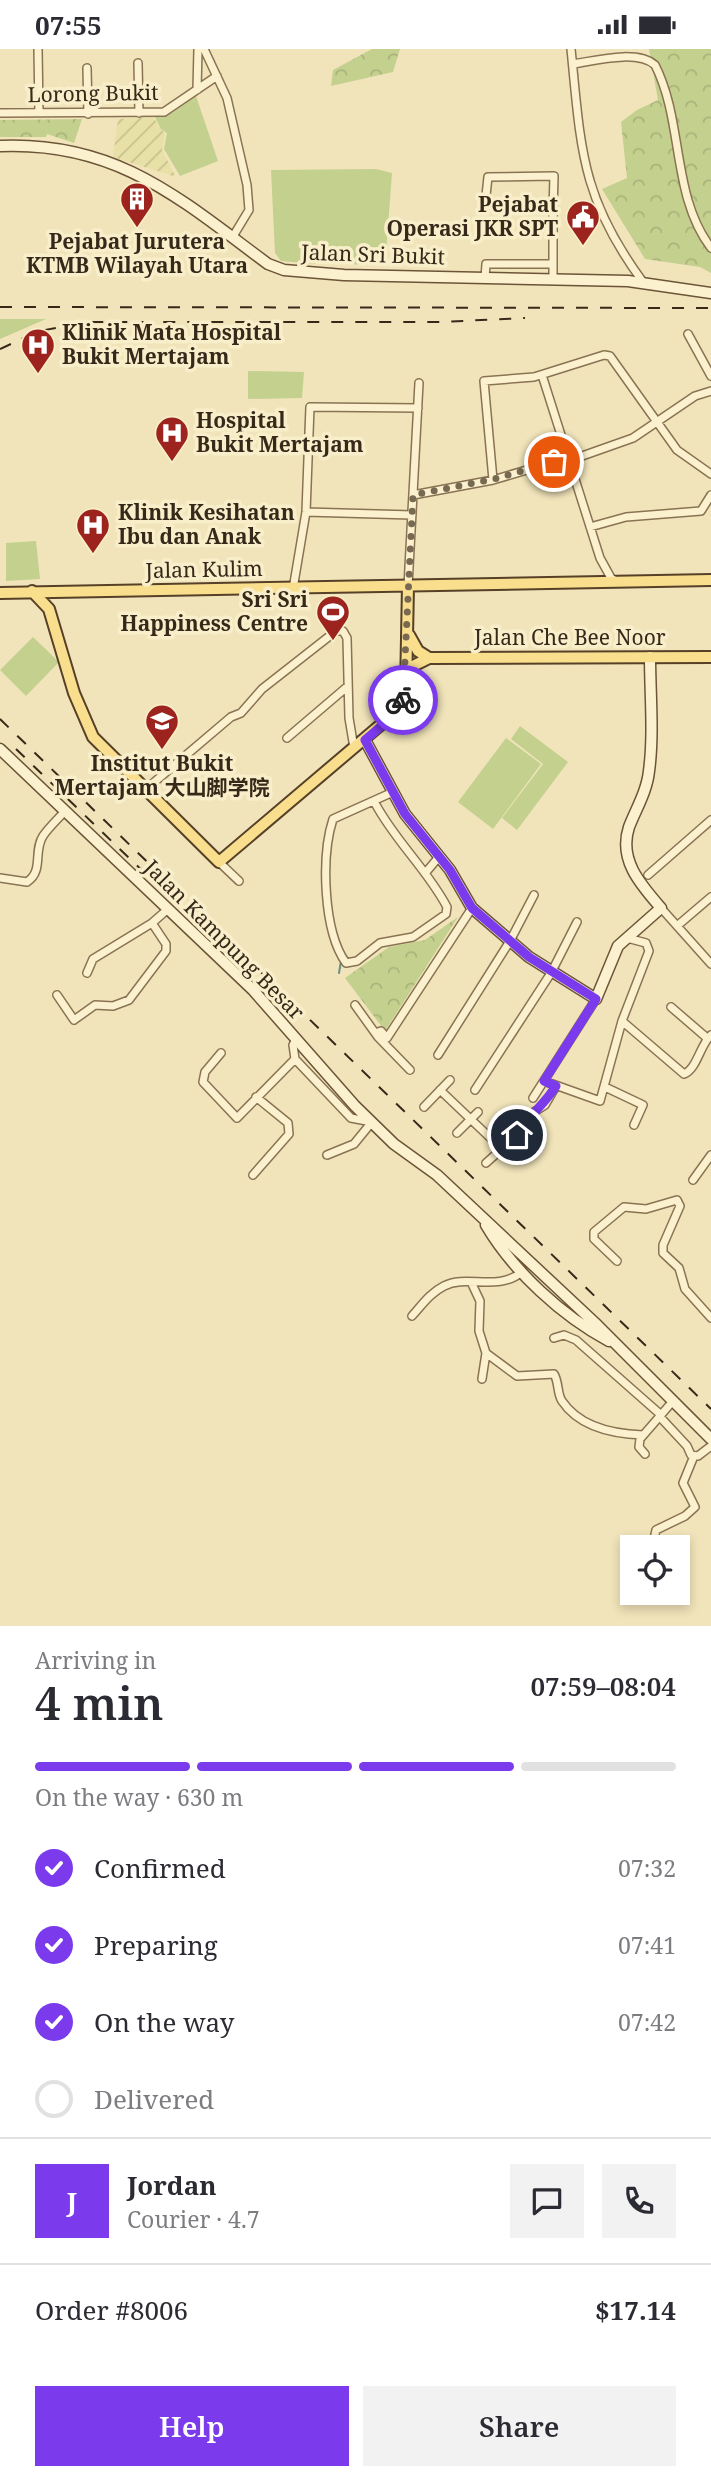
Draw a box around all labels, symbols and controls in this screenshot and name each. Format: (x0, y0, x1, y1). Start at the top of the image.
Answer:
text: 07:55 (35, 7, 102, 43)
street label: Lorong Bukit (27, 78, 159, 108)
building icon: Pejabat Jurutera KTMB Wilayah Utara (118, 180, 156, 229)
place label: Pejabat Operasi JKR SPT (386, 190, 558, 242)
public building icon: Pejabat Operasi JKR SPT (564, 198, 602, 247)
place label: Pejabat Jurutera KTMB Wilayah Utara (26, 227, 248, 279)
street label: Jalan Sri Bukit (300, 237, 445, 270)
place label: Klinik Mata Hospital Bukit Mertajam (62, 318, 282, 370)
hospital icon: Klinik Mata Hospital Bukit Mertajam (19, 326, 57, 375)
place label: Hospital Bukit Mertajam (196, 406, 364, 458)
hospital icon: Hospital Bukit Mertajam (153, 414, 191, 463)
pin (524, 432, 584, 492)
icon: bag (535, 443, 573, 481)
place label: Klinik Kesihatan Ibu dan Anak (118, 498, 295, 550)
hospital icon: Klinik Kesihatan Ibu dan Anak (74, 506, 112, 555)
street label: Jalan Kulim (144, 554, 263, 584)
place label: Sri Sri Happiness Centre (120, 585, 309, 637)
sports icon: Sri Sri Happiness Centre (314, 593, 352, 642)
street label: Jalan Che Bee Noor (473, 623, 666, 651)
courier (368, 665, 438, 735)
icon: bike (384, 681, 422, 719)
school or university icon: Institut Bukit Mertajam 大山脚学院 (143, 702, 181, 751)
place label: Institut Bukit Mertajam 大山脚学院 (54, 749, 270, 801)
street label: Jalan Kampung Besar (138, 852, 311, 1026)
pin (487, 1105, 547, 1165)
icon: home (498, 1116, 536, 1154)
map controls (620, 1535, 690, 1605)
button: locate (620, 1535, 690, 1605)
text: Arriving in (35, 1644, 156, 1676)
text: 07:59–08:04 (530, 1668, 676, 1704)
text: 4 min (35, 1671, 163, 1733)
text: On the way · 630 m (35, 1781, 243, 1813)
icon: check (35, 1849, 73, 1887)
text: Confirmed (94, 1850, 226, 1886)
text: 07:32 (618, 1852, 676, 1884)
icon: check (35, 1926, 73, 1964)
text: Preparing (94, 1927, 218, 1963)
text: 07:41 (618, 1929, 676, 1961)
icon: check (35, 2003, 73, 2041)
text: On the way (94, 2004, 234, 2040)
text: 07:42 (618, 2006, 676, 2038)
text: Delivered (94, 2081, 214, 2117)
button: chat (510, 2164, 584, 2238)
button: phone (602, 2164, 676, 2238)
text: Jordan (127, 2167, 217, 2203)
text: J (67, 2183, 77, 2219)
text: Courier · 4.7 (127, 2203, 260, 2235)
text: Order #8006 (35, 2292, 188, 2328)
text: $17.14 (595, 2292, 676, 2328)
button: Help (35, 2386, 349, 2466)
button: Share (363, 2386, 676, 2466)

